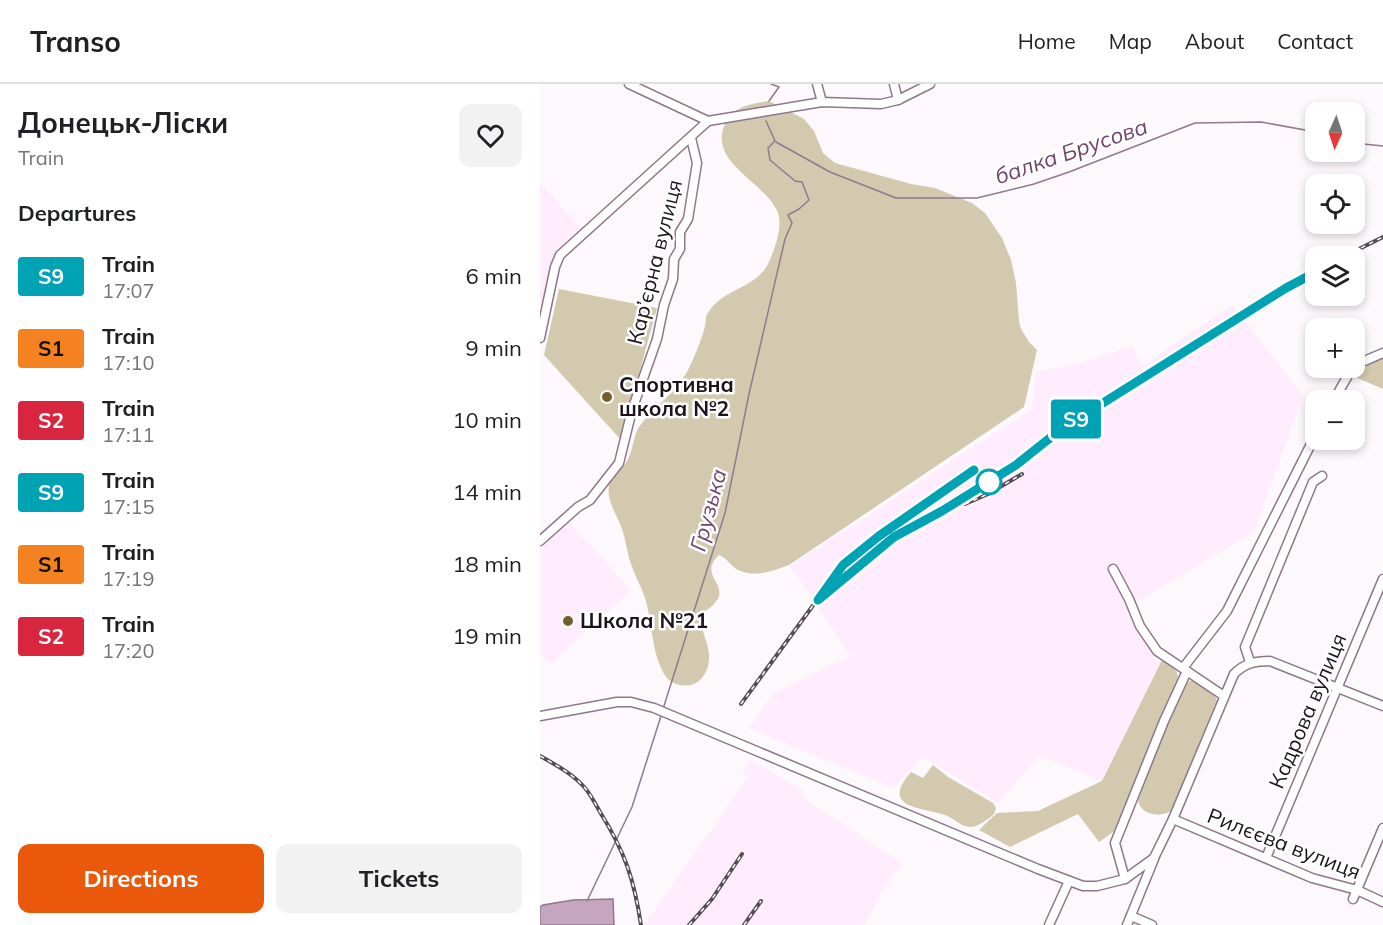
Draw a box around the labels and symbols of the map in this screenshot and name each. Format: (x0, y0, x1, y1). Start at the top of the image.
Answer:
north arrow (1305, 102, 1365, 162)
water label: балка Брусова (991, 112, 1151, 190)
street label: Кар’єрна вулиця (621, 177, 687, 347)
place label: Спортивна школа №2 (619, 371, 734, 421)
marker: Спортивна школа №2 (600, 390, 614, 404)
line badge: S9 (1049, 400, 1103, 438)
water label: Грузька (684, 466, 732, 554)
unlabelled marker (976, 469, 1002, 495)
place label: Школа №21 (580, 607, 708, 633)
marker: Школа №21 (561, 614, 575, 628)
street label: Кадрова вулиця (1263, 629, 1351, 792)
street label: Рилєєва вулиця (1204, 802, 1365, 884)

